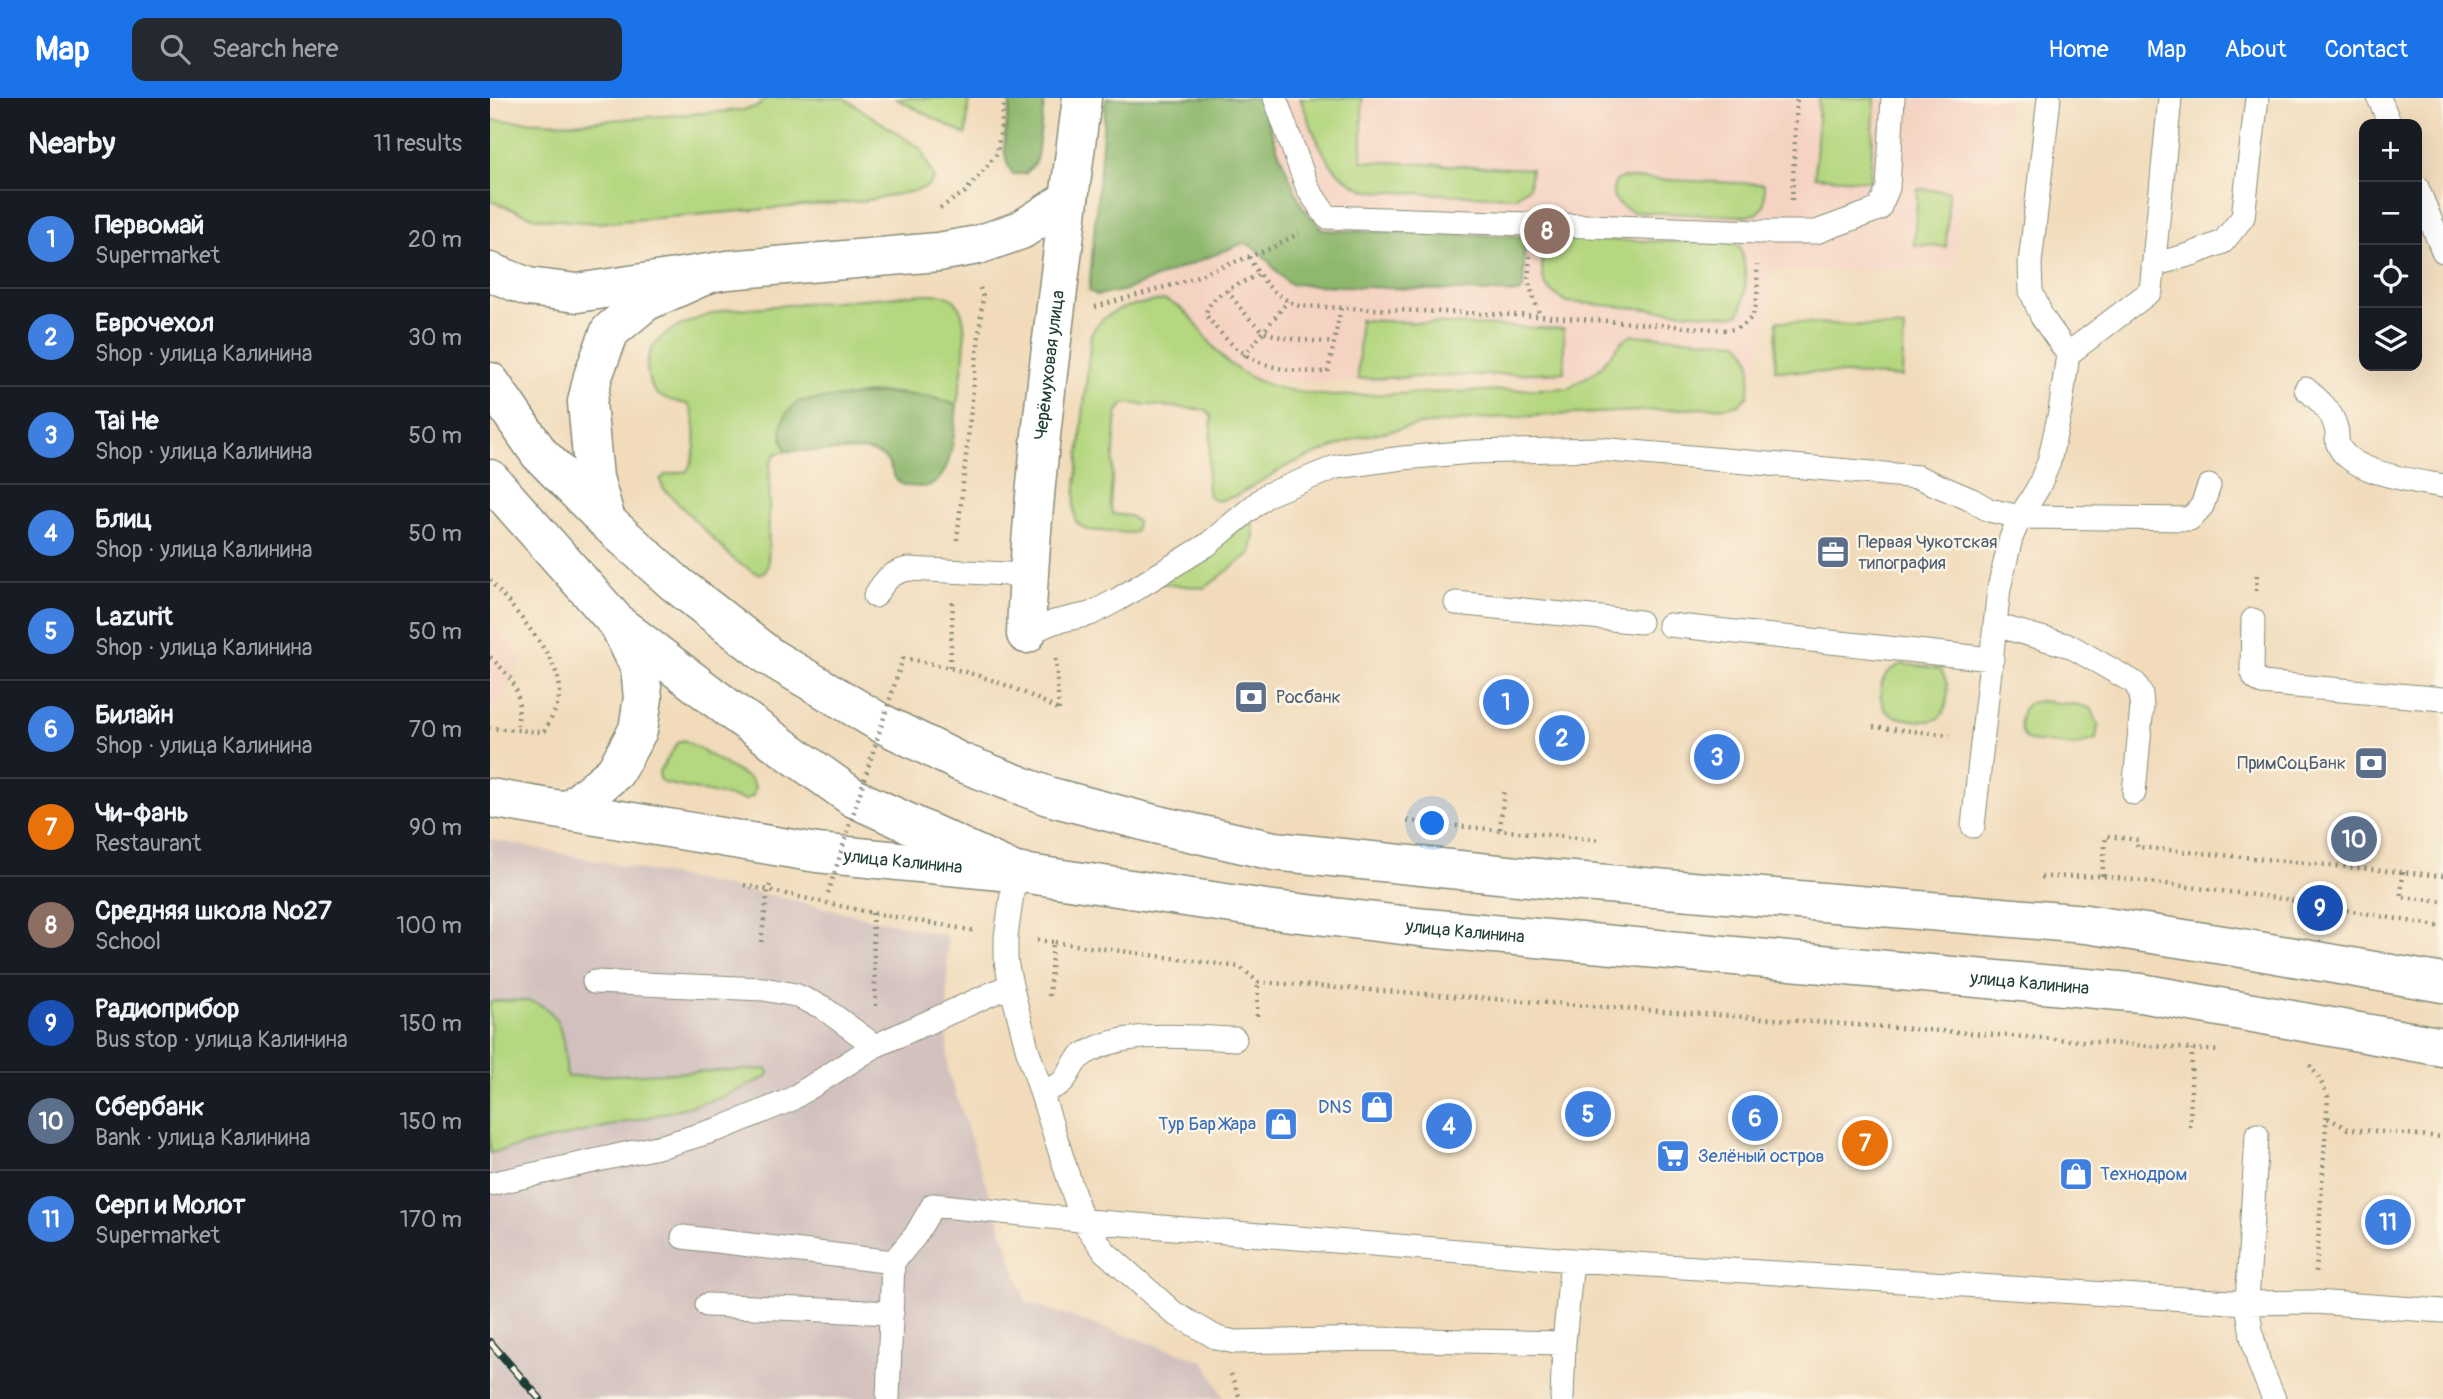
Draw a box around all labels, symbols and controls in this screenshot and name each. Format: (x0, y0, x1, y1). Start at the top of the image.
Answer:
search box (132, 18, 622, 81)
text: Map (35, 29, 90, 70)
icon: search (156, 30, 194, 68)
text: Search here (212, 33, 339, 65)
text: Home (2048, 35, 2109, 64)
text: Map (2147, 35, 2187, 64)
text: About (2225, 35, 2287, 64)
text: Contact (2325, 35, 2408, 64)
map controls (2359, 119, 2422, 371)
button: + (2359, 119, 2422, 182)
text: Nearby (28, 125, 115, 162)
text: 11 results (374, 129, 462, 158)
button: − (2359, 182, 2422, 245)
pin: 8 (1524, 205, 1570, 257)
text: Первомай (95, 209, 204, 241)
text: 1 (47, 225, 56, 254)
text: 20 m (408, 225, 462, 254)
text: Supermarket (95, 241, 220, 270)
button: locate (2359, 245, 2422, 308)
street label: Черёмуховая улица (1030, 289, 1070, 441)
text: Еврочехол (95, 307, 214, 339)
button: layers (2359, 308, 2422, 371)
text: 2 (45, 323, 57, 352)
text: 30 m (408, 323, 462, 352)
text: Shop · улица Калинина (95, 339, 312, 368)
text: Tai He (95, 405, 158, 437)
text: 3 (45, 421, 57, 450)
text: 50 m (408, 421, 462, 450)
text: Shop · улица Калинина (95, 437, 312, 466)
text: Блиц (95, 503, 152, 535)
text: 4 (44, 519, 58, 548)
text: 50 m (408, 519, 462, 548)
place label: Первая Чукотская типография (1858, 531, 1997, 575)
office icon: Первая Чукотская типография (1814, 533, 1852, 571)
text: Shop · улица Калинина (95, 535, 312, 564)
text: Lazurit (95, 601, 173, 633)
text: 5 (45, 617, 57, 646)
text: 50 m (408, 617, 462, 646)
text: Shop · улица Калинина (95, 633, 312, 662)
pin: 1 (1483, 676, 1529, 728)
bank icon: Росбанк (1232, 678, 1270, 716)
place label: Росбанк (1276, 686, 1341, 709)
text: Билайн (95, 699, 173, 731)
pin: 2 (1539, 712, 1585, 764)
text: 6 (44, 715, 58, 744)
text: 70 m (409, 715, 462, 744)
text: Shop · улица Калинина (95, 731, 312, 760)
pin: 3 (1694, 731, 1740, 783)
bank icon: ПримСоцБанк (2352, 744, 2390, 782)
place label: ПримСоцБанк (2237, 752, 2346, 775)
text: Чи-фань (95, 797, 189, 829)
your location (1415, 806, 1449, 840)
text: 7 (45, 813, 57, 842)
text: 90 m (409, 813, 462, 842)
pin: 10 (2331, 813, 2377, 865)
text: Restaurant (95, 829, 201, 858)
street label: улица Калинина (841, 845, 963, 879)
pin: 9 (2297, 882, 2343, 934)
text: Средняя школа №27 (95, 895, 332, 927)
text: 8 (45, 911, 57, 940)
text: 100 m (396, 911, 462, 940)
street label: улица Калинина (1403, 914, 1526, 949)
text: School (95, 927, 161, 956)
street label: улица Калинина (1968, 966, 2090, 1000)
text: Радиоприбор (95, 993, 239, 1025)
text: 9 (45, 1009, 57, 1038)
text: 150 m (399, 1009, 462, 1038)
text: Bus stop · улица Калинина (95, 1025, 348, 1054)
shop icon: DNS (1358, 1088, 1396, 1126)
pin: 5 (1565, 1088, 1611, 1140)
text: Сбербанк (95, 1091, 204, 1123)
pin: 6 (1732, 1092, 1778, 1144)
place label: DNS (1318, 1096, 1352, 1119)
pin: 4 (1426, 1100, 1472, 1152)
shop icon: Тур Бар Жара (1262, 1105, 1300, 1143)
text: 10 (39, 1107, 63, 1136)
text: 150 m (399, 1107, 462, 1136)
place label: Тур Бар Жара (1158, 1113, 1256, 1136)
pin: 7 (1842, 1117, 1888, 1169)
text: Bank · улица Калинина (95, 1123, 310, 1152)
supermarket icon: Зелёный остров (1654, 1137, 1692, 1175)
place label: Зелёный остров (1698, 1145, 1824, 1168)
shop icon: Технодром (2057, 1155, 2095, 1193)
place label: Технодром (2100, 1163, 2187, 1186)
text: Серп и Молот (95, 1189, 246, 1221)
pin: 11 (2365, 1196, 2411, 1248)
text: 11 (42, 1205, 60, 1234)
text: 170 m (400, 1205, 462, 1234)
text: Supermarket (95, 1221, 220, 1250)

